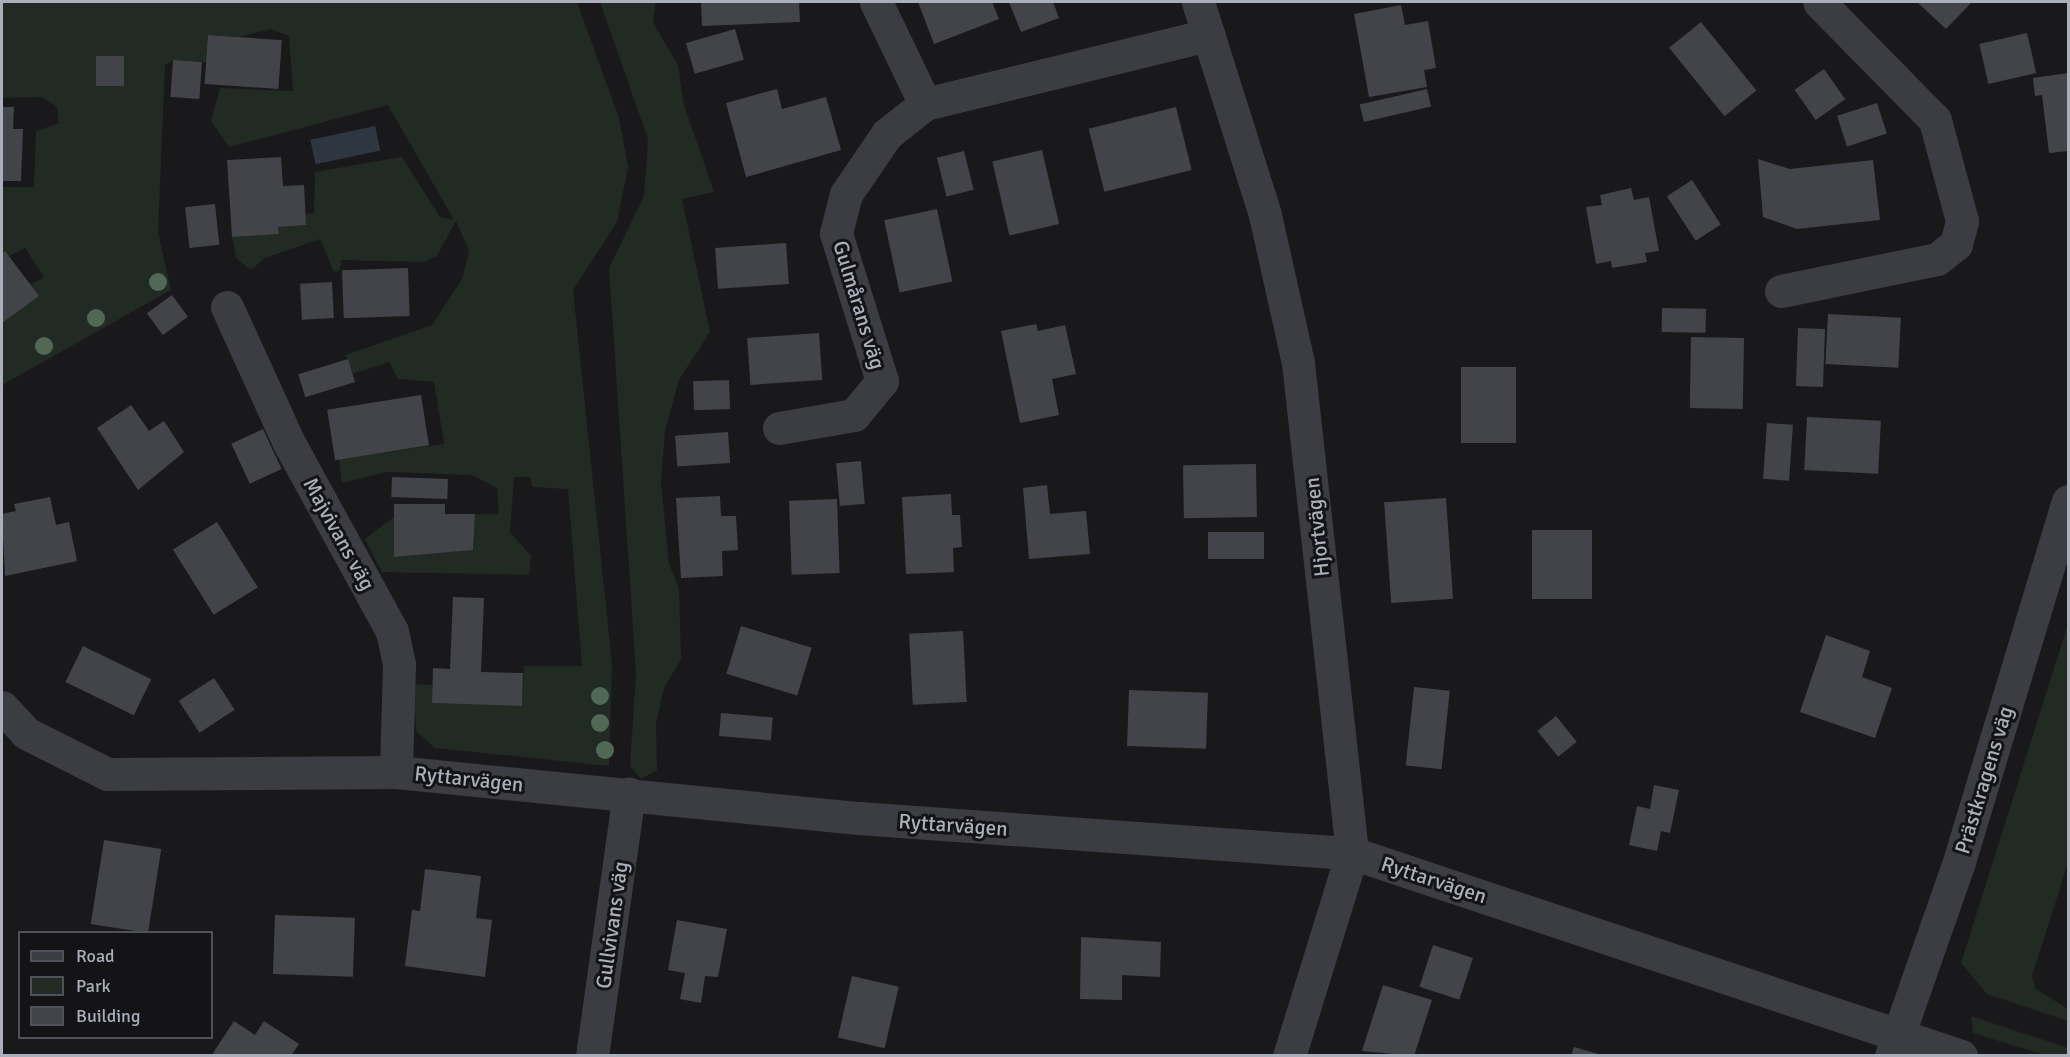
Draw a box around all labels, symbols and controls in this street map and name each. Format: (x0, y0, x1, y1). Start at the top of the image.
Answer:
street label: Gulmårans väg (827, 238, 891, 372)
street label: Majvivans väg (298, 473, 380, 595)
street label: Hjortvägen (1299, 476, 1335, 578)
street label: Prästkragens väg (1950, 703, 2018, 857)
street label: Ryttarvägen (413, 761, 525, 797)
street label: Ryttarvägen (898, 809, 1008, 841)
street label: Ryttarvägen (1378, 851, 1490, 909)
street label: Gullvivans väg (591, 860, 633, 990)
legend (18, 931, 213, 1039)
text: Road (76, 945, 115, 967)
text: Park (76, 975, 111, 997)
text: Building (76, 1005, 140, 1027)

